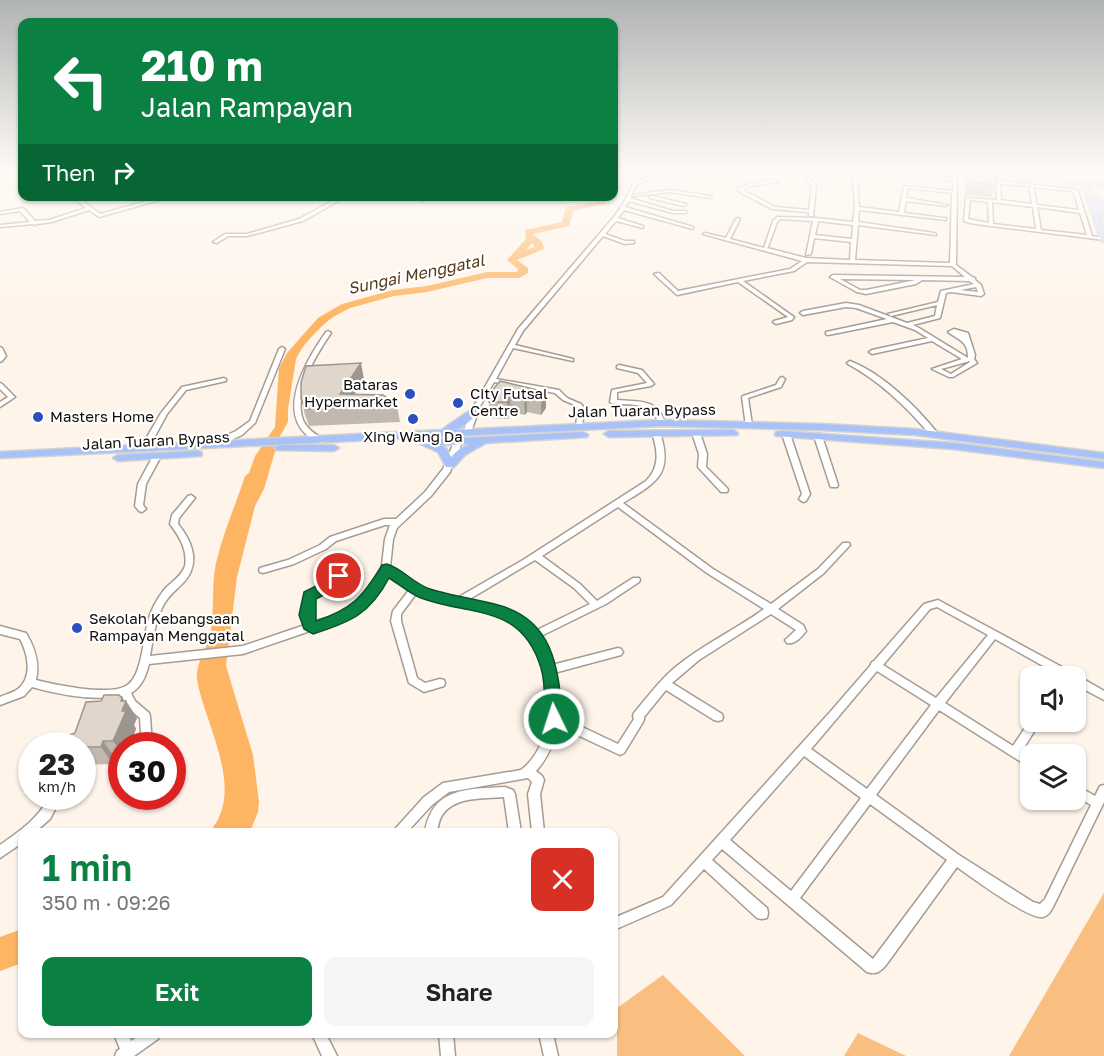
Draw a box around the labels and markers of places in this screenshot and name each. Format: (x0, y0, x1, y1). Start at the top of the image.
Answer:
place label: Bataras Hypermarket (304, 375, 398, 410)
place label: City Futsal Centre (470, 384, 548, 419)
marker: Bataras Hypermarket (403, 387, 417, 401)
marker: City Futsal Centre (451, 396, 465, 410)
place label: Masters Home (50, 407, 154, 425)
marker: Masters Home (31, 410, 45, 424)
marker: Xing Wang Da (406, 412, 420, 426)
place label: Xing Wang Da (363, 427, 463, 445)
pin (313, 550, 364, 601)
place label: Sekolah Kebangsaan Rampayan Menggatal (89, 609, 245, 644)
marker: Sekolah Kebangsaan Rampayan Menggatal (70, 621, 84, 635)

